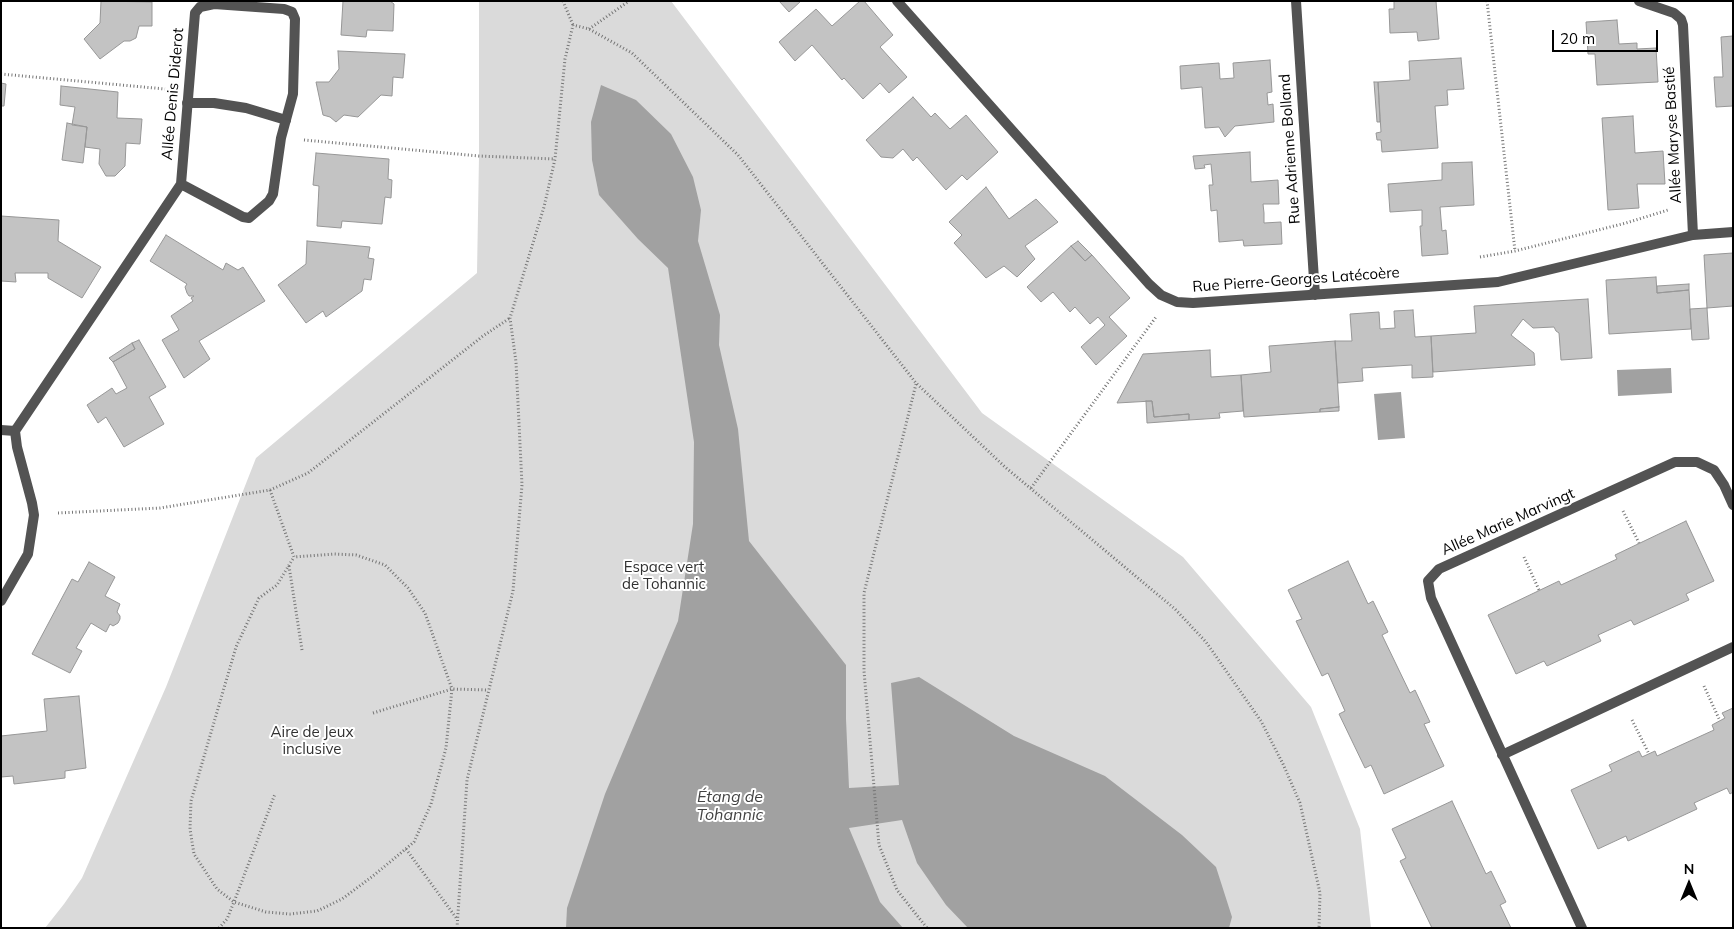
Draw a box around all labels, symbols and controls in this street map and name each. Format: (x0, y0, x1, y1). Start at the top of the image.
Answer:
scale bar (1554, 20, 1660, 52)
street label: Allée Denis Diderot (158, 27, 188, 161)
text: 20 m (1560, 29, 1595, 48)
street label: Allée Maryse Bastié (1660, 66, 1686, 204)
street label: Rue Adrienne Bolland (1276, 73, 1304, 225)
street label: Rue Pierre-Georges Latécoère (1192, 264, 1400, 296)
street label: Allée Marie Marvingt (1439, 485, 1577, 559)
park label: Espace vert de Tohannic (622, 558, 706, 593)
park label: Aire de Jeux inclusive (271, 723, 353, 758)
water label: Étang de Tohannic (696, 787, 764, 825)
north arrow (1664, 859, 1714, 909)
text: N (1684, 860, 1694, 878)

